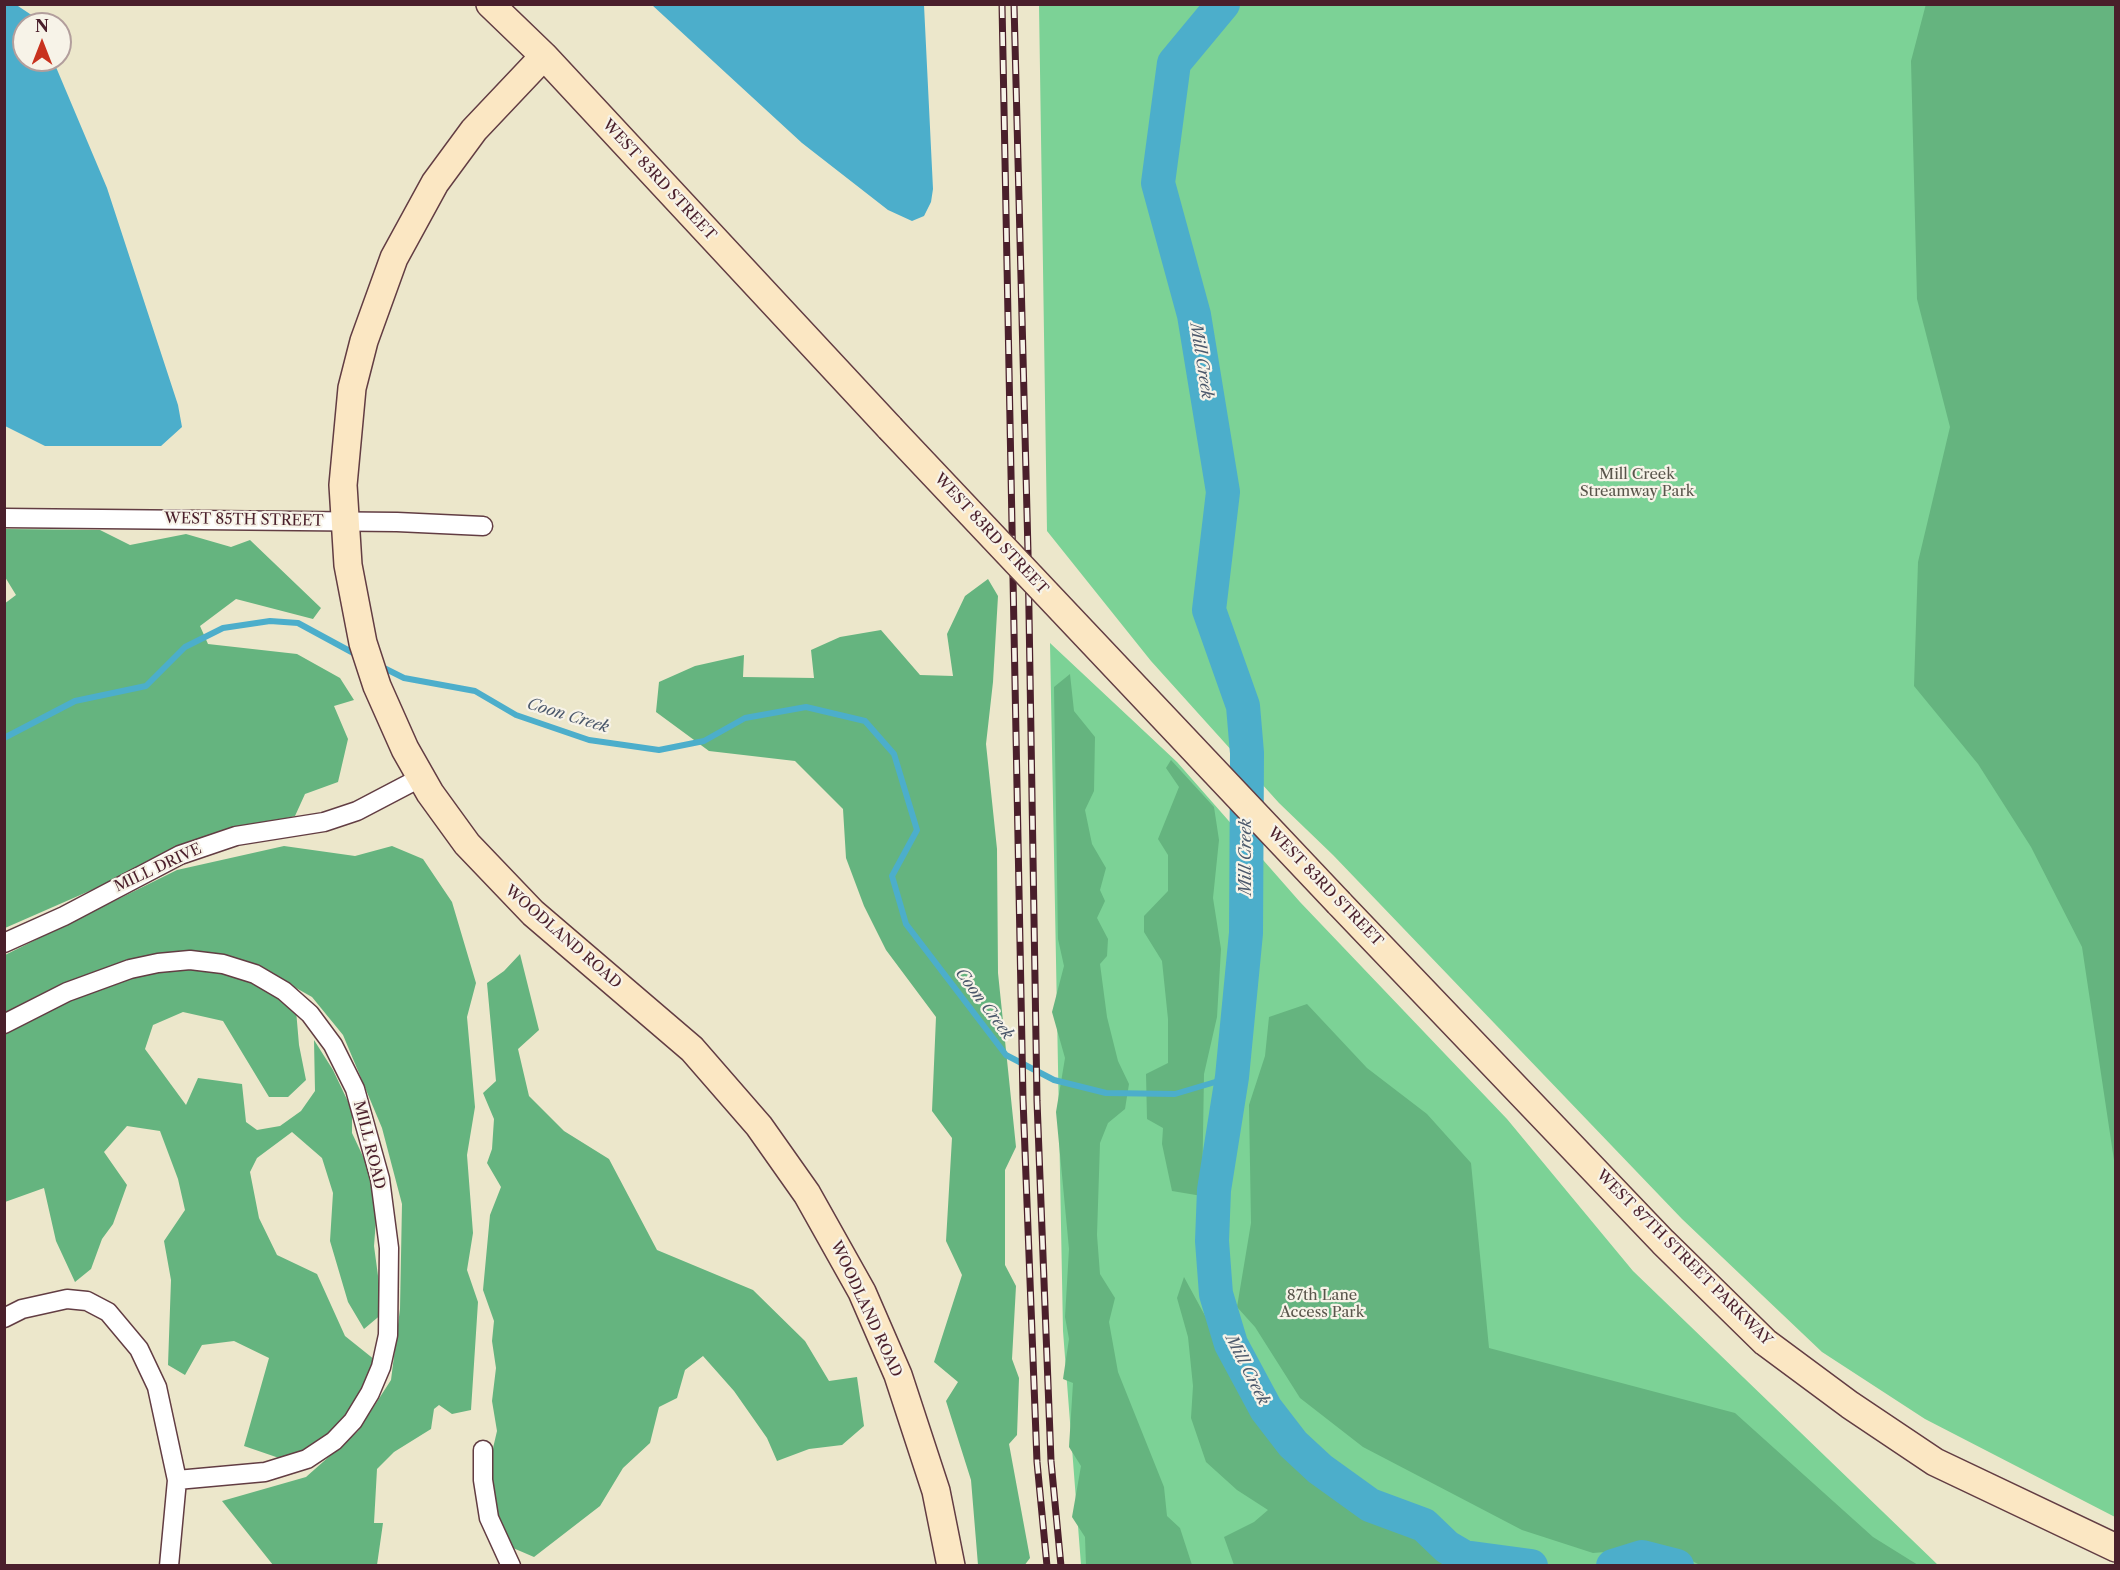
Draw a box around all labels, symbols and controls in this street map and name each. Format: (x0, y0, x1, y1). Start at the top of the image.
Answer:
north arrow (12, 12, 72, 72)
text: N (35, 16, 49, 36)
street label: WEST 83RD STREET (598, 116, 720, 244)
water label: Mill Creek (1186, 322, 1216, 400)
park label: Mill Creek Streamway Park (1580, 466, 1694, 501)
street label: WEST 83RD STREET (930, 470, 1052, 598)
street label: WEST 85TH STREET (164, 510, 324, 530)
water label: Coon Creek (525, 694, 611, 738)
water label: Mill Creek (1236, 819, 1256, 895)
street label: WEST 83RD STREET (1264, 824, 1386, 950)
street label: MILL DRIVE (112, 840, 204, 896)
street label: WOODLAND ROAD (501, 882, 625, 992)
water label: Coon Creek (951, 964, 1017, 1044)
street label: MILL ROAD (349, 1099, 389, 1191)
street label: WEST 87TH STREET PARKWAY (1592, 1166, 1776, 1350)
street label: WOODLAND ROAD (827, 1238, 905, 1380)
park label: 87th Lane Access Park (1280, 1287, 1364, 1322)
water label: Mill Creek (1221, 1332, 1273, 1408)

